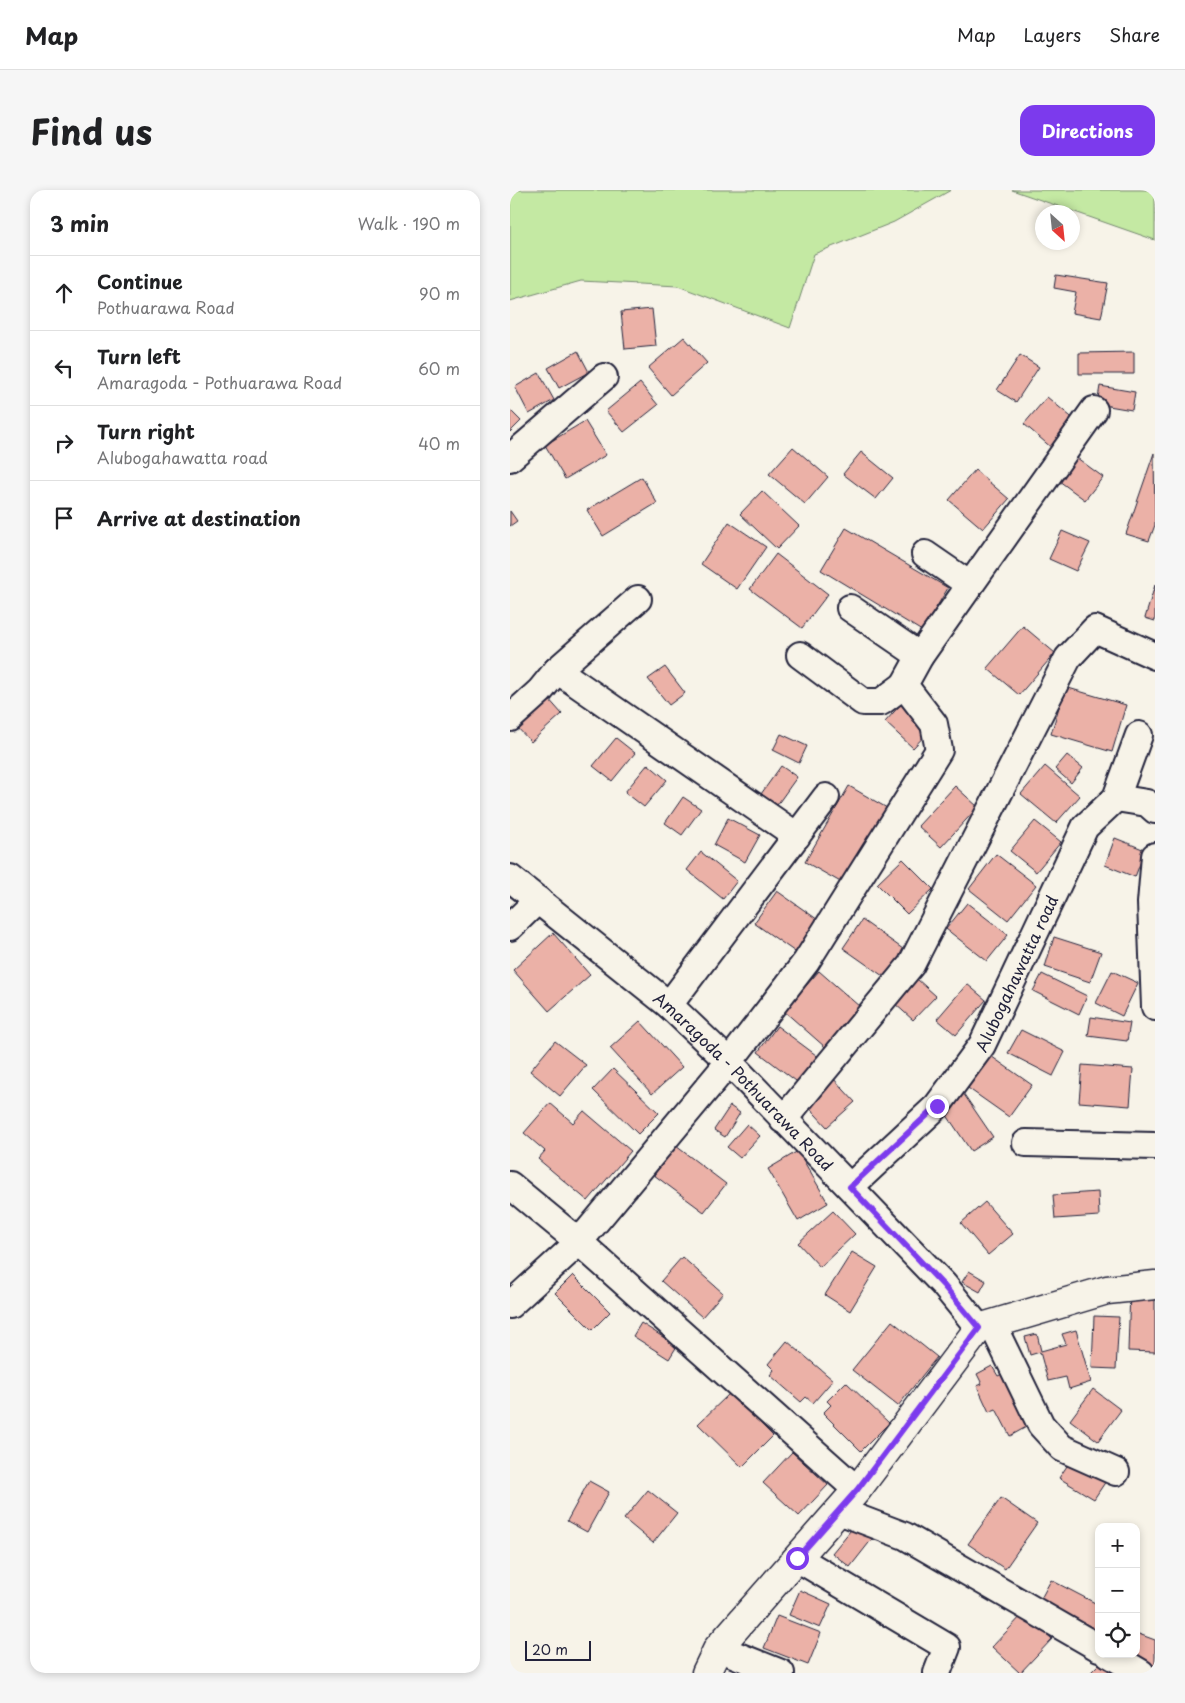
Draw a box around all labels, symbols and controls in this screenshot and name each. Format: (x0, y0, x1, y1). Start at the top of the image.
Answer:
text: Map (25, 17, 78, 53)
text: Map (957, 21, 996, 48)
text: Layers (1024, 21, 1081, 48)
text: Share (1109, 21, 1160, 48)
text: Find us (30, 104, 152, 157)
button: Directions (1020, 105, 1155, 156)
north arrow (1035, 205, 1080, 250)
text: 3 min (50, 207, 109, 239)
text: Walk · 190 m (358, 211, 460, 235)
text: Continue (97, 267, 183, 295)
icon: ahead (50, 279, 78, 307)
text: 90 m (419, 281, 460, 305)
text: Pothuarawa Road (97, 295, 235, 319)
text: Turn left (97, 342, 181, 370)
icon: left (50, 354, 78, 382)
text: 60 m (418, 356, 460, 380)
text: Amaragoda - Pothuarawa Road (97, 370, 342, 394)
text: Turn right (97, 417, 195, 445)
icon: right (50, 429, 78, 457)
text: 40 m (418, 431, 460, 455)
text: Alubogahawatta road (97, 445, 268, 469)
icon: arrive (50, 504, 78, 532)
text: Arrive at destination (97, 504, 301, 532)
street label: Alubogahawatta road (968, 891, 1063, 1056)
street label: Amaragoda - Pothuarawa Road (649, 986, 839, 1176)
route end (926, 1095, 949, 1118)
map controls (1095, 1523, 1140, 1658)
button: + (1095, 1523, 1140, 1568)
route start (786, 1547, 809, 1570)
button: − (1095, 1568, 1140, 1613)
button: locate (1095, 1613, 1140, 1658)
scale bar (525, 1638, 591, 1661)
text: 20 m (532, 1639, 568, 1660)

